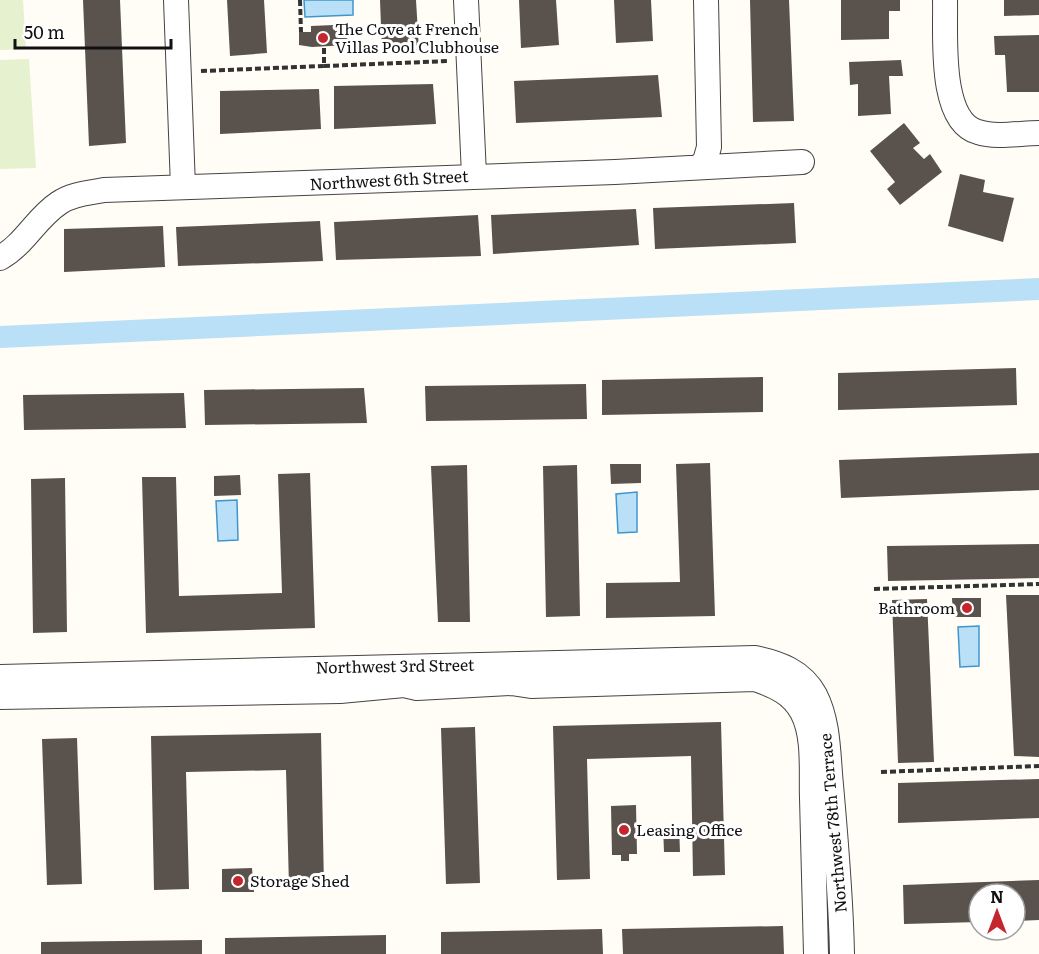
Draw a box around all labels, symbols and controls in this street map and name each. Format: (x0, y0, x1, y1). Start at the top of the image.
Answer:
scale bar (15, 12, 171, 50)
place label: The Cove at French Villas Pool Clubhouse (335, 16, 499, 58)
text: 50 m (24, 18, 65, 45)
marker: The Cove at French Villas Pool Clubhouse (316, 31, 330, 45)
street label: Northwest 6th Street (309, 163, 469, 195)
place label: Bathroom (878, 595, 955, 619)
marker: Bathroom (960, 601, 974, 615)
street label: Northwest 3rd Street (315, 652, 475, 678)
street label: Northwest 78th Terrace (812, 732, 852, 914)
place label: Leasing Office (636, 817, 743, 841)
marker: Leasing Office (617, 823, 631, 837)
place label: Storage Shed (250, 868, 350, 892)
marker: Storage Shed (231, 874, 245, 888)
north arrow (967, 882, 1027, 942)
text: N (990, 884, 1004, 908)

